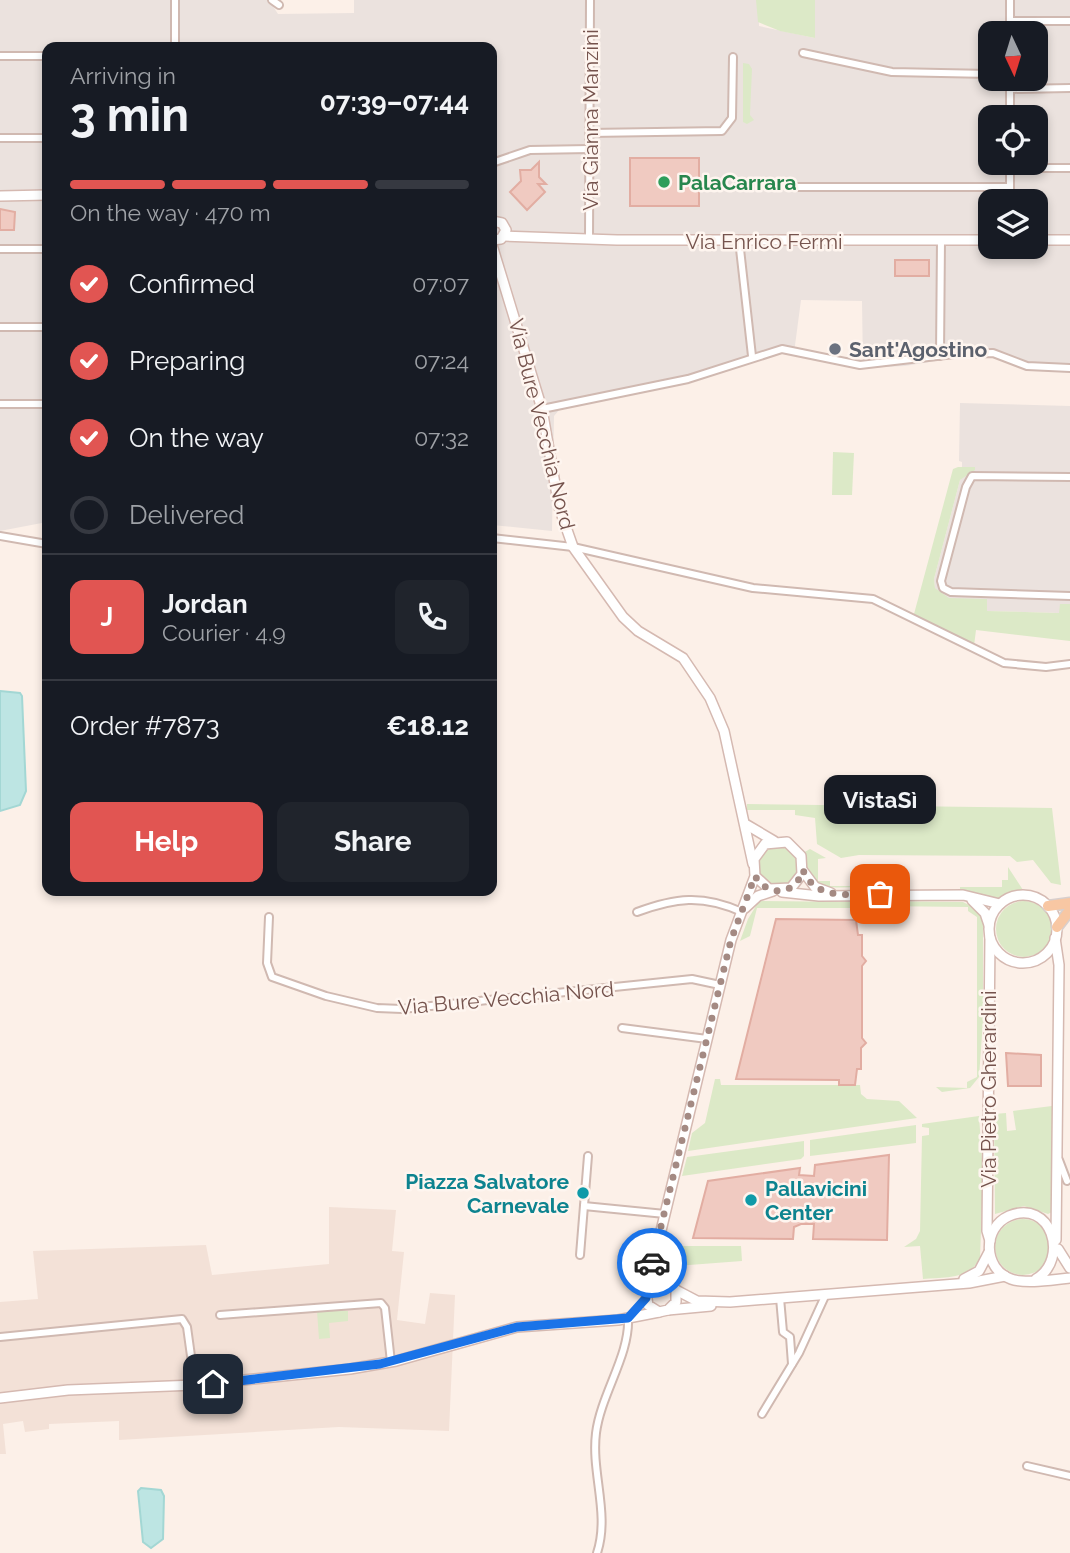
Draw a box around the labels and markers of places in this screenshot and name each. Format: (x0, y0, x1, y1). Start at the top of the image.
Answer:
place label: PalaCarrara (678, 170, 796, 195)
marker: PalaCarrara (656, 174, 672, 190)
place label: Sant'Agostino (849, 337, 987, 362)
marker: Sant'Agostino (827, 341, 843, 357)
callout: VistaSì (824, 775, 936, 824)
pin (850, 864, 910, 924)
place label: Piazza Salvatore Carnevale (405, 1169, 569, 1218)
place label: Pallavicini Center (765, 1176, 867, 1225)
marker: Piazza Salvatore Carnevale (575, 1185, 591, 1201)
marker: Pallavicini Center (743, 1192, 759, 1208)
pin (183, 1354, 243, 1414)

